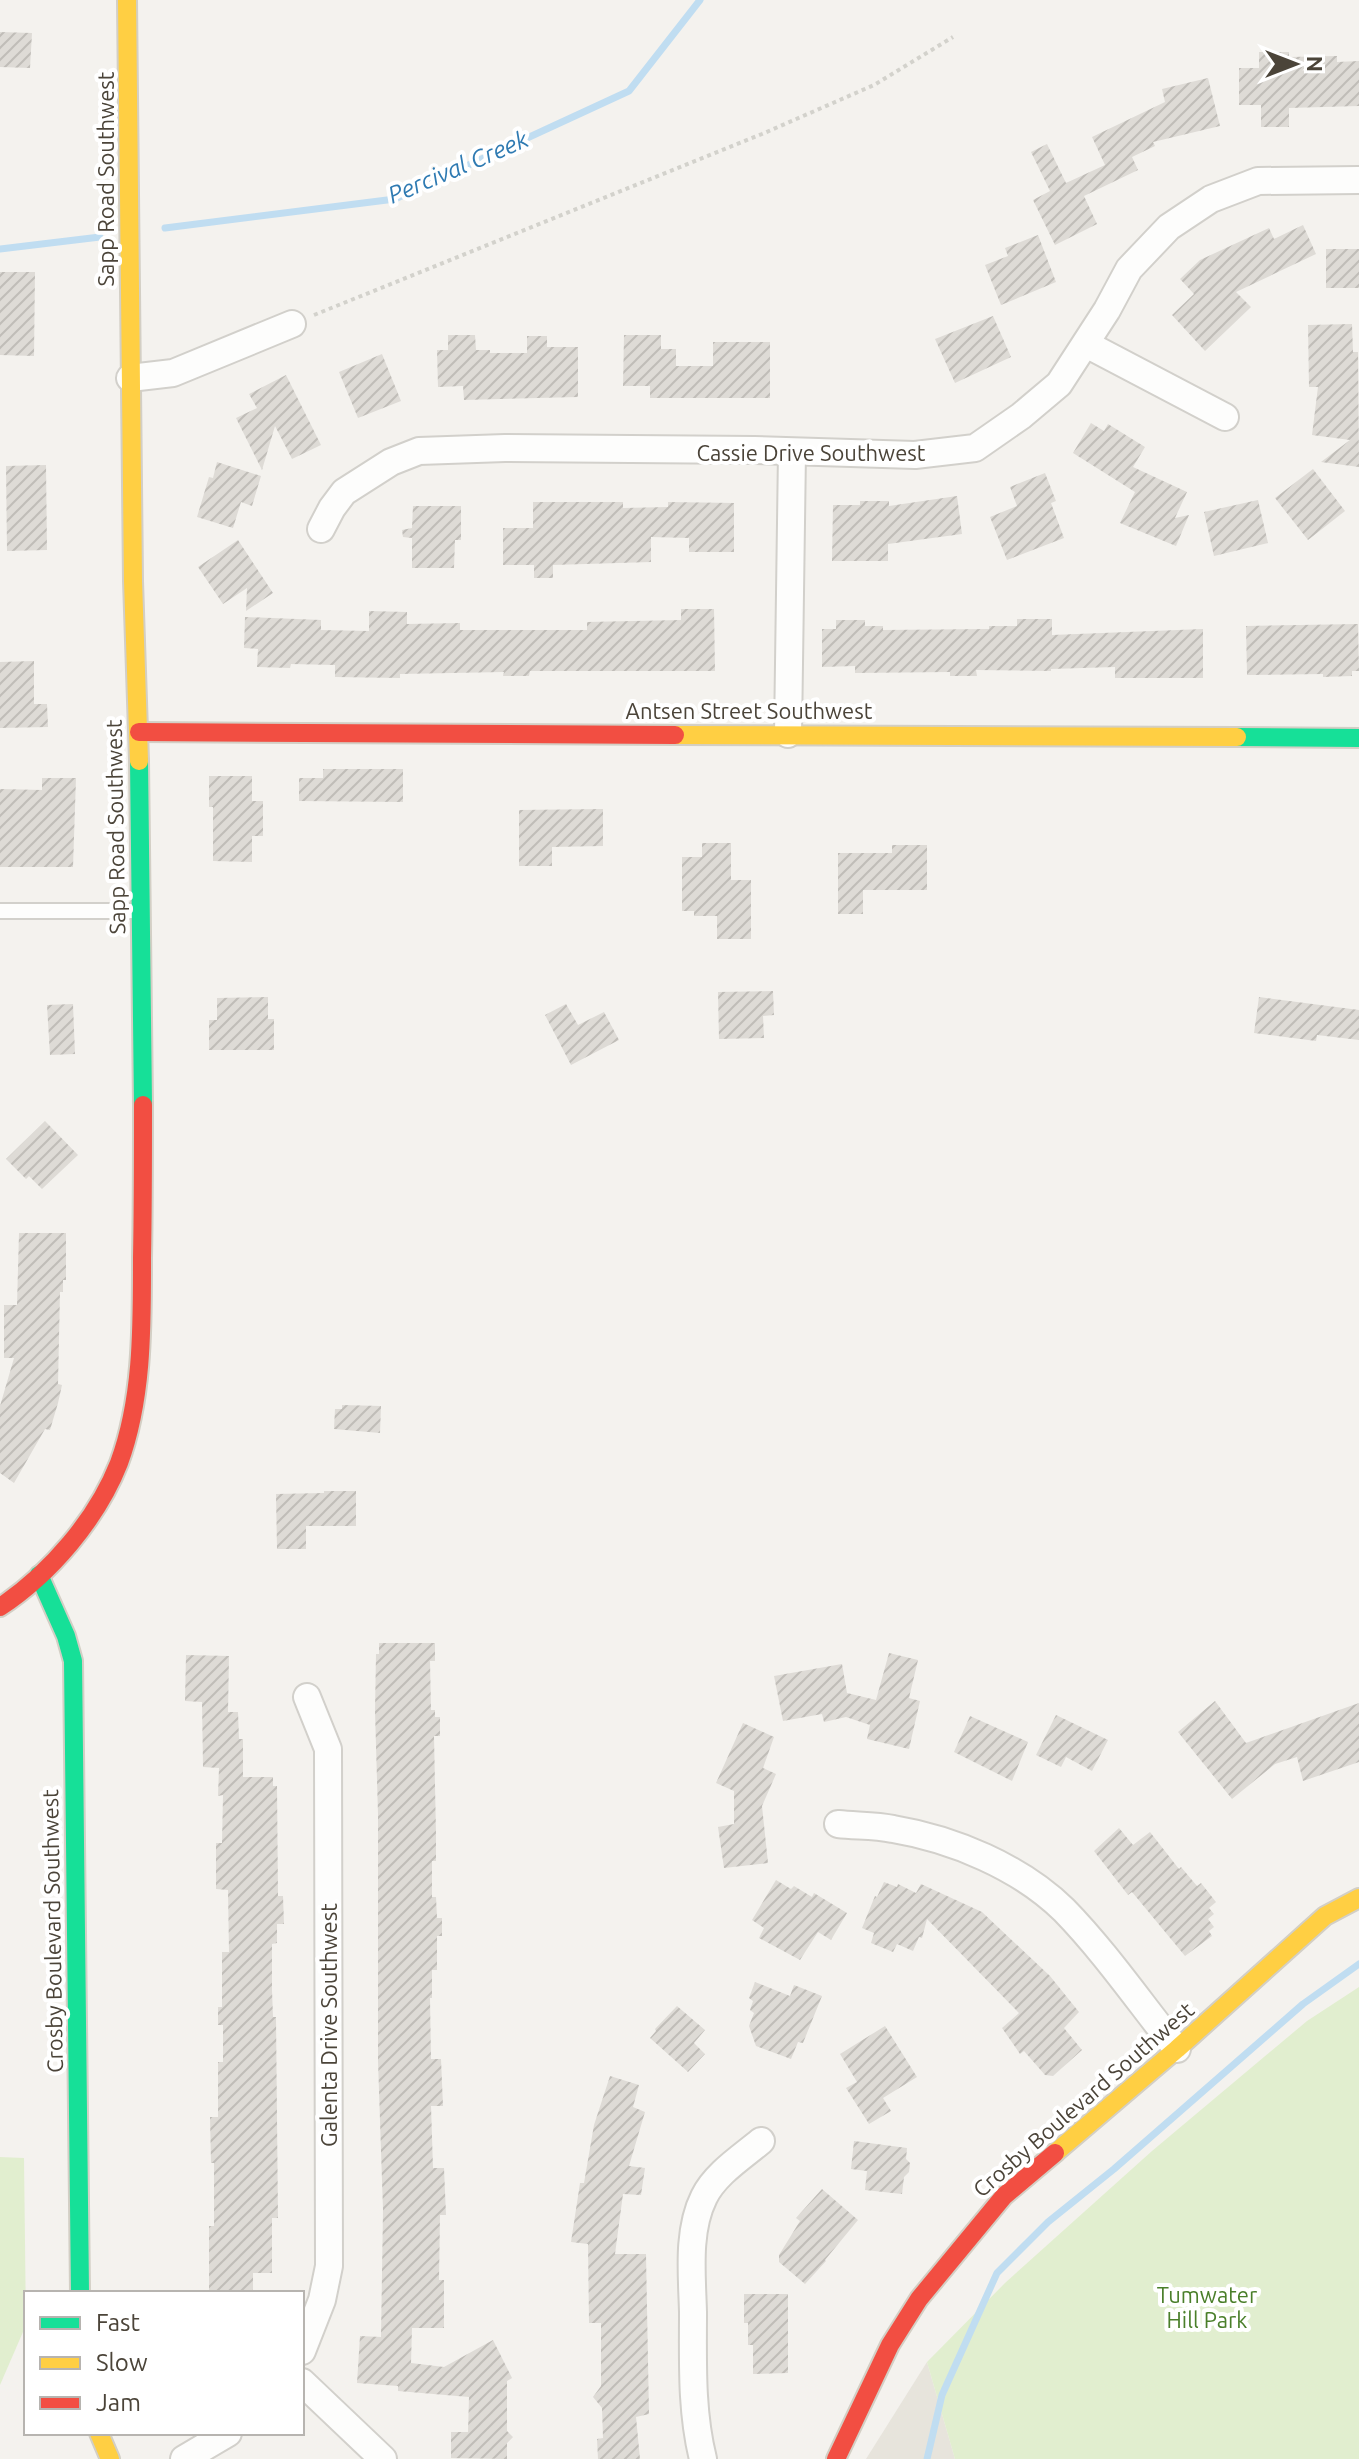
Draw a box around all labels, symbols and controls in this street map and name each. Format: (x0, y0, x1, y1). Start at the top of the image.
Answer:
north arrow (1255, 24, 1335, 104)
text: N (1303, 56, 1328, 72)
street label: Sapp Road Southwest (93, 71, 118, 286)
water label: Percival Creek (384, 125, 533, 209)
street label: Cassie Drive Southwest (696, 440, 926, 465)
street label: Antsen Street Southwest (626, 698, 873, 723)
street label: Sapp Road Southwest (101, 719, 129, 935)
street label: Crosby Boulevard Southwest (37, 1789, 67, 2073)
street label: Galenta Drive Southwest (316, 1903, 341, 2147)
street label: Crosby Boulevard Southwest (968, 1996, 1199, 2202)
park label: Tumwater Hill Park (1157, 2282, 1258, 2332)
legend (24, 2291, 304, 2435)
text: Fast (96, 2309, 140, 2336)
text: Slow (96, 2349, 148, 2376)
text: Jam (96, 2389, 141, 2416)

